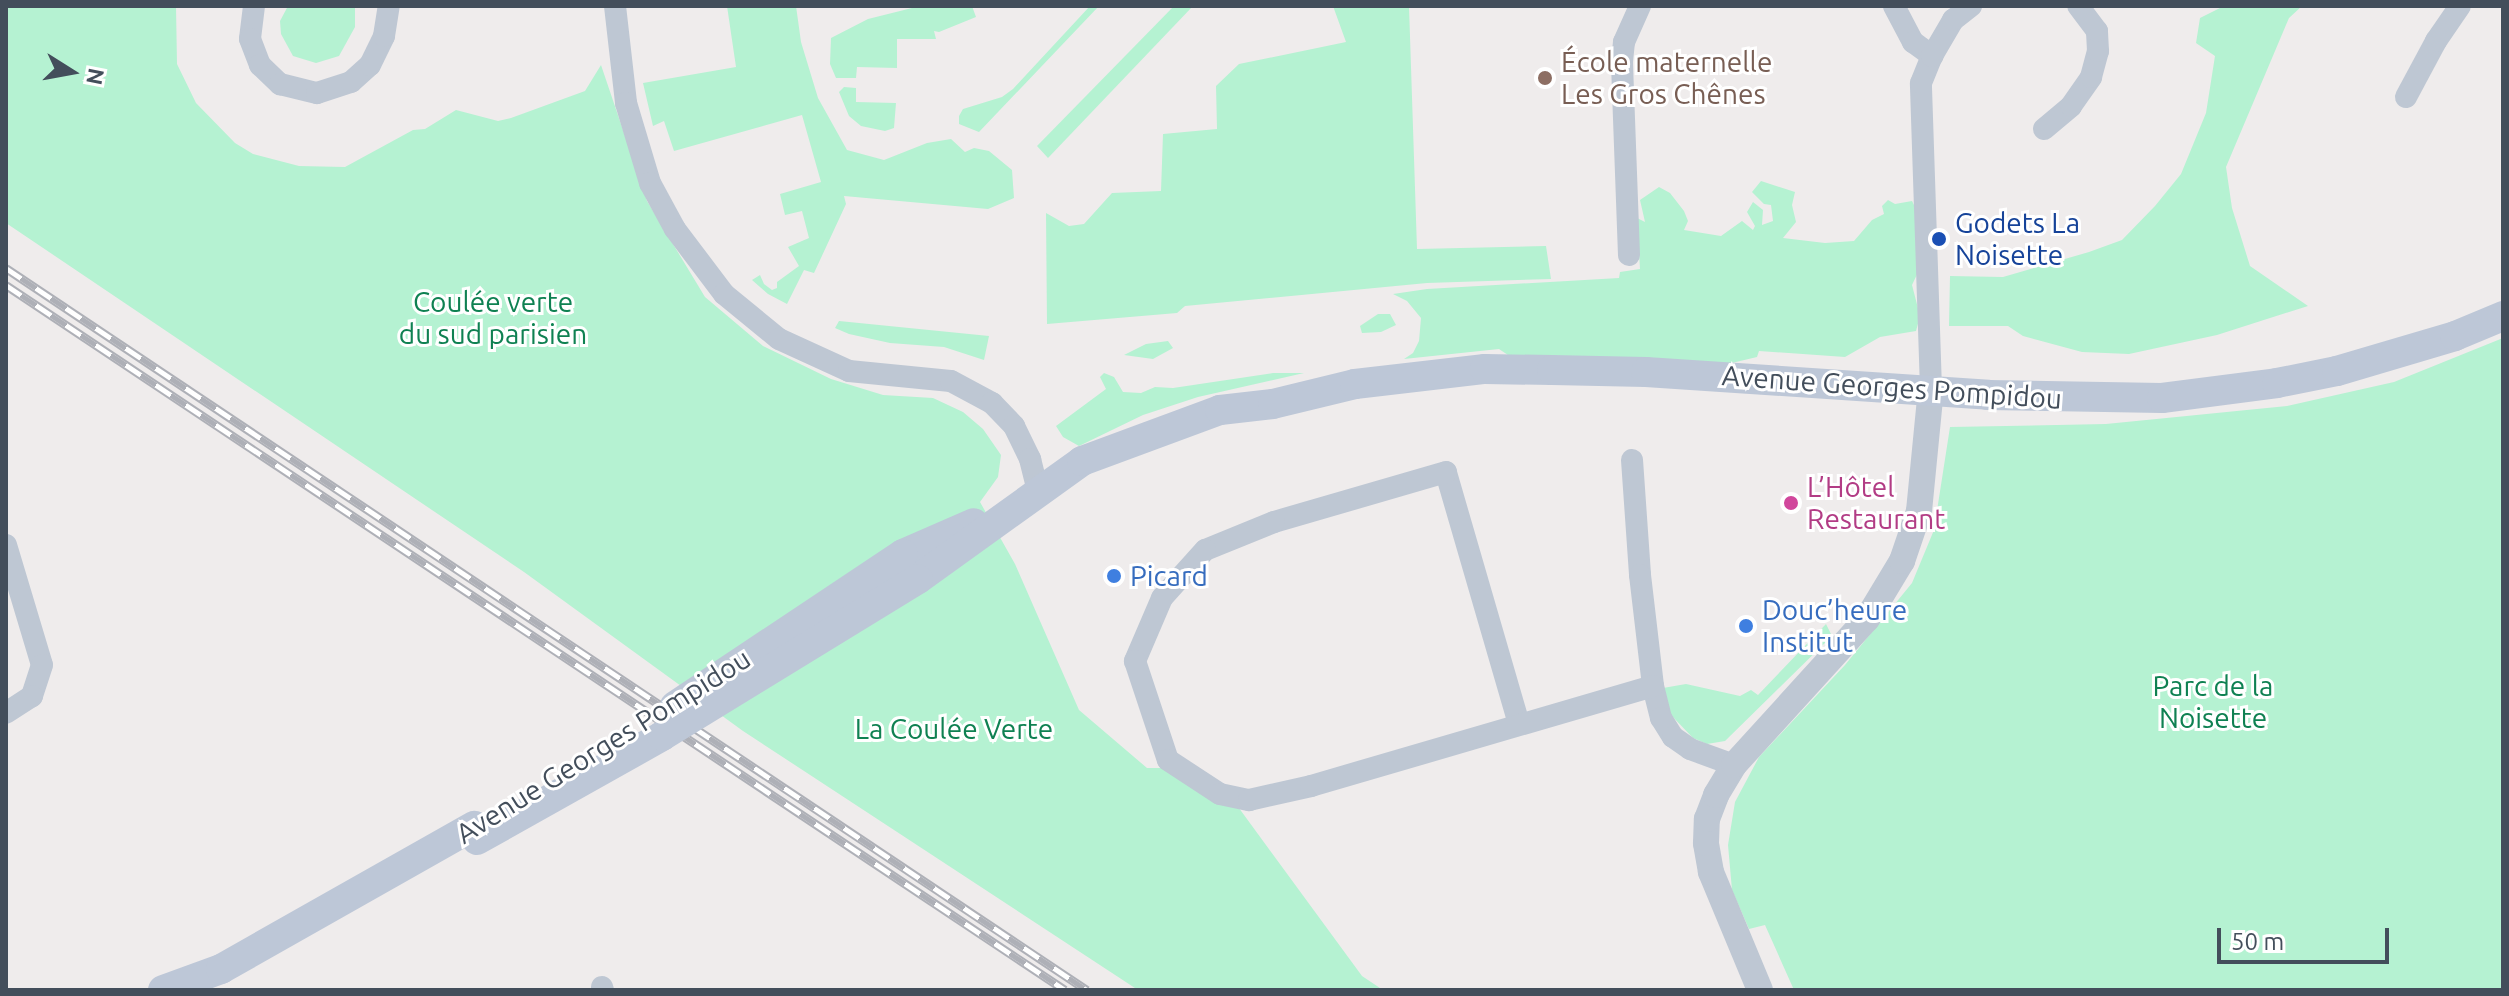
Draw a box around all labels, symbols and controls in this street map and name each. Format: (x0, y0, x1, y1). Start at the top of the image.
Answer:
north arrow (32, 32, 112, 112)
place label: École maternelle Les Gros Chênes (1561, 45, 1772, 111)
text: N (82, 66, 110, 87)
marker: École maternelle Les Gros Chênes (1536, 69, 1554, 87)
place label: Godets La Noisette (1955, 206, 2080, 272)
marker: Godets La Noisette (1930, 230, 1948, 248)
park label: Coulée verte du sud parisien (399, 285, 587, 351)
street label: Avenue Georges Pompidou (1721, 358, 2063, 416)
place label: L’Hôtel Restaurant (1807, 470, 1945, 536)
marker: L’Hôtel Restaurant (1782, 494, 1800, 512)
place label: Picard (1130, 559, 1208, 593)
marker: Picard (1105, 567, 1123, 585)
place label: Douc’heure Institut (1762, 593, 1907, 659)
marker: Douc’heure Institut (1737, 617, 1755, 635)
street label: Avenue Georges Pompidou (450, 641, 756, 851)
park label: Parc de la Noisette (2153, 669, 2273, 735)
park label: La Coulée Verte (855, 712, 1053, 746)
scale bar (2221, 912, 2393, 962)
text: 50 m (2231, 928, 2284, 955)

